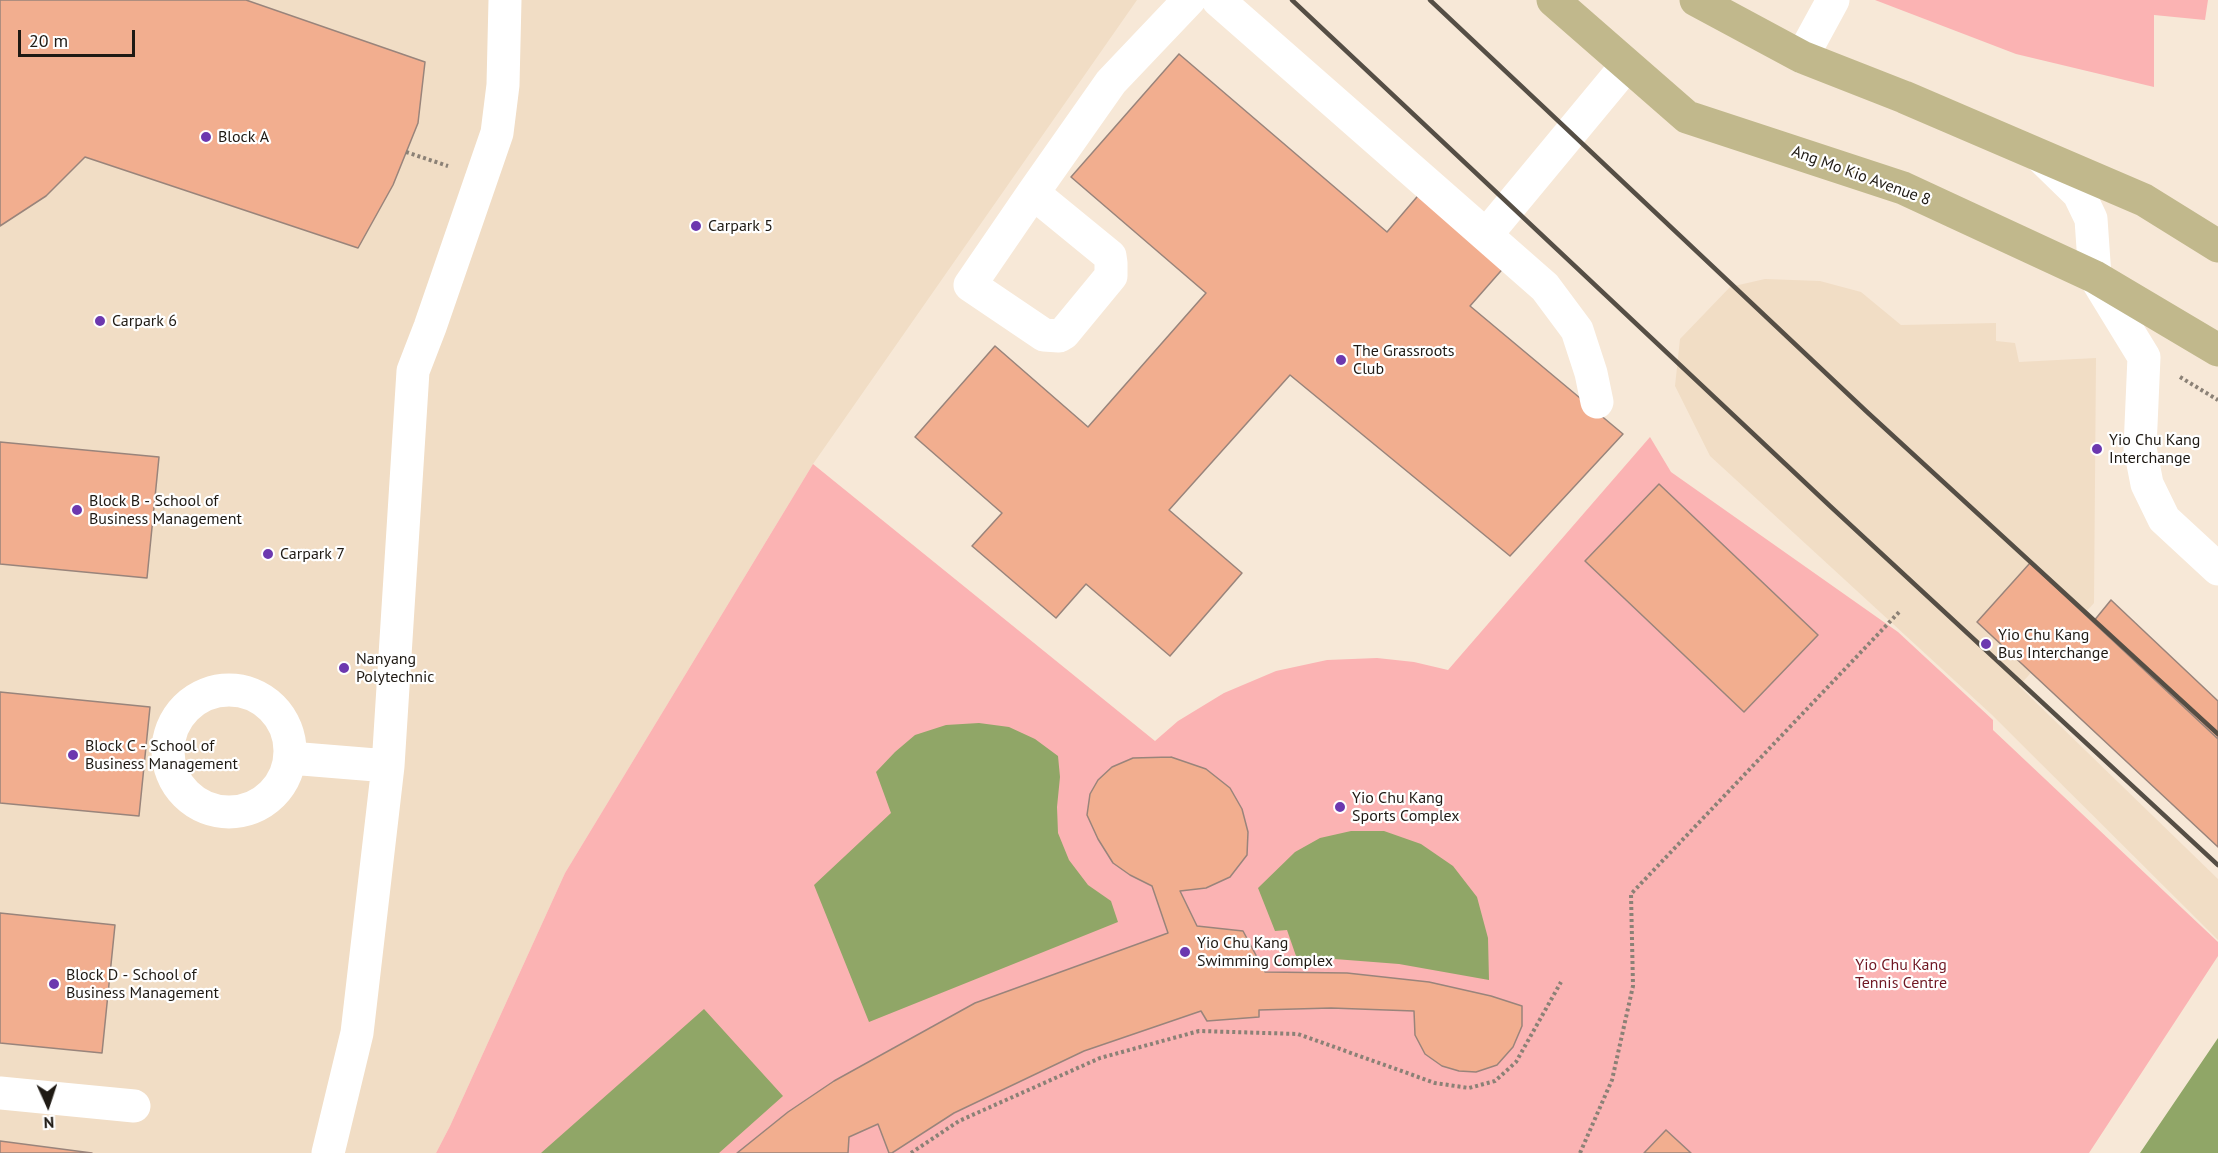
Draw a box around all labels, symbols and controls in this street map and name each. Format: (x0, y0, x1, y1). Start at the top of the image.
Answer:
scale bar (21, 18, 138, 56)
text: 20 m (29, 29, 68, 52)
place label: Block A (218, 127, 269, 147)
marker: Block A (199, 130, 213, 144)
street label: Ang Mo Kio Avenue 8 (1789, 142, 1933, 210)
place label: Carpark 5 (708, 216, 773, 236)
marker: Carpark 5 (689, 219, 703, 233)
place label: Carpark 6 (112, 311, 177, 331)
marker: Carpark 6 (93, 314, 107, 328)
place label: The Grassroots Club (1353, 341, 1454, 379)
marker: The Grassroots Club (1334, 353, 1348, 367)
place label: Yio Chu Kang Interchange (2109, 430, 2200, 468)
marker: Yio Chu Kang Interchange (2090, 442, 2104, 456)
place label: Block B - School of Business Management (89, 491, 242, 529)
marker: Block B - School of Business Management (70, 503, 84, 517)
place label: Carpark 7 (280, 544, 345, 564)
marker: Carpark 7 (261, 547, 275, 561)
place label: Yio Chu Kang Bus Interchange (1998, 625, 2109, 663)
marker: Yio Chu Kang Bus Interchange (1979, 637, 1993, 651)
place label: Nanyang Polytechnic (356, 649, 434, 687)
marker: Nanyang Polytechnic (337, 661, 351, 675)
place label: Block C - School of Business Management (85, 736, 238, 774)
marker: Block C - School of Business Management (66, 748, 80, 762)
place label: Yio Chu Kang Sports Complex (1352, 788, 1460, 826)
marker: Yio Chu Kang Sports Complex (1333, 800, 1347, 814)
place label: Yio Chu Kang Swimming Complex (1197, 933, 1333, 971)
marker: Yio Chu Kang Swimming Complex (1178, 945, 1192, 959)
park label: Yio Chu Kang Tennis Centre (1855, 955, 1947, 993)
place label: Block D - School of Business Management (66, 965, 219, 1003)
marker: Block D - School of Business Management (47, 977, 61, 991)
north arrow (18, 1075, 78, 1135)
text: N (43, 1113, 55, 1133)

